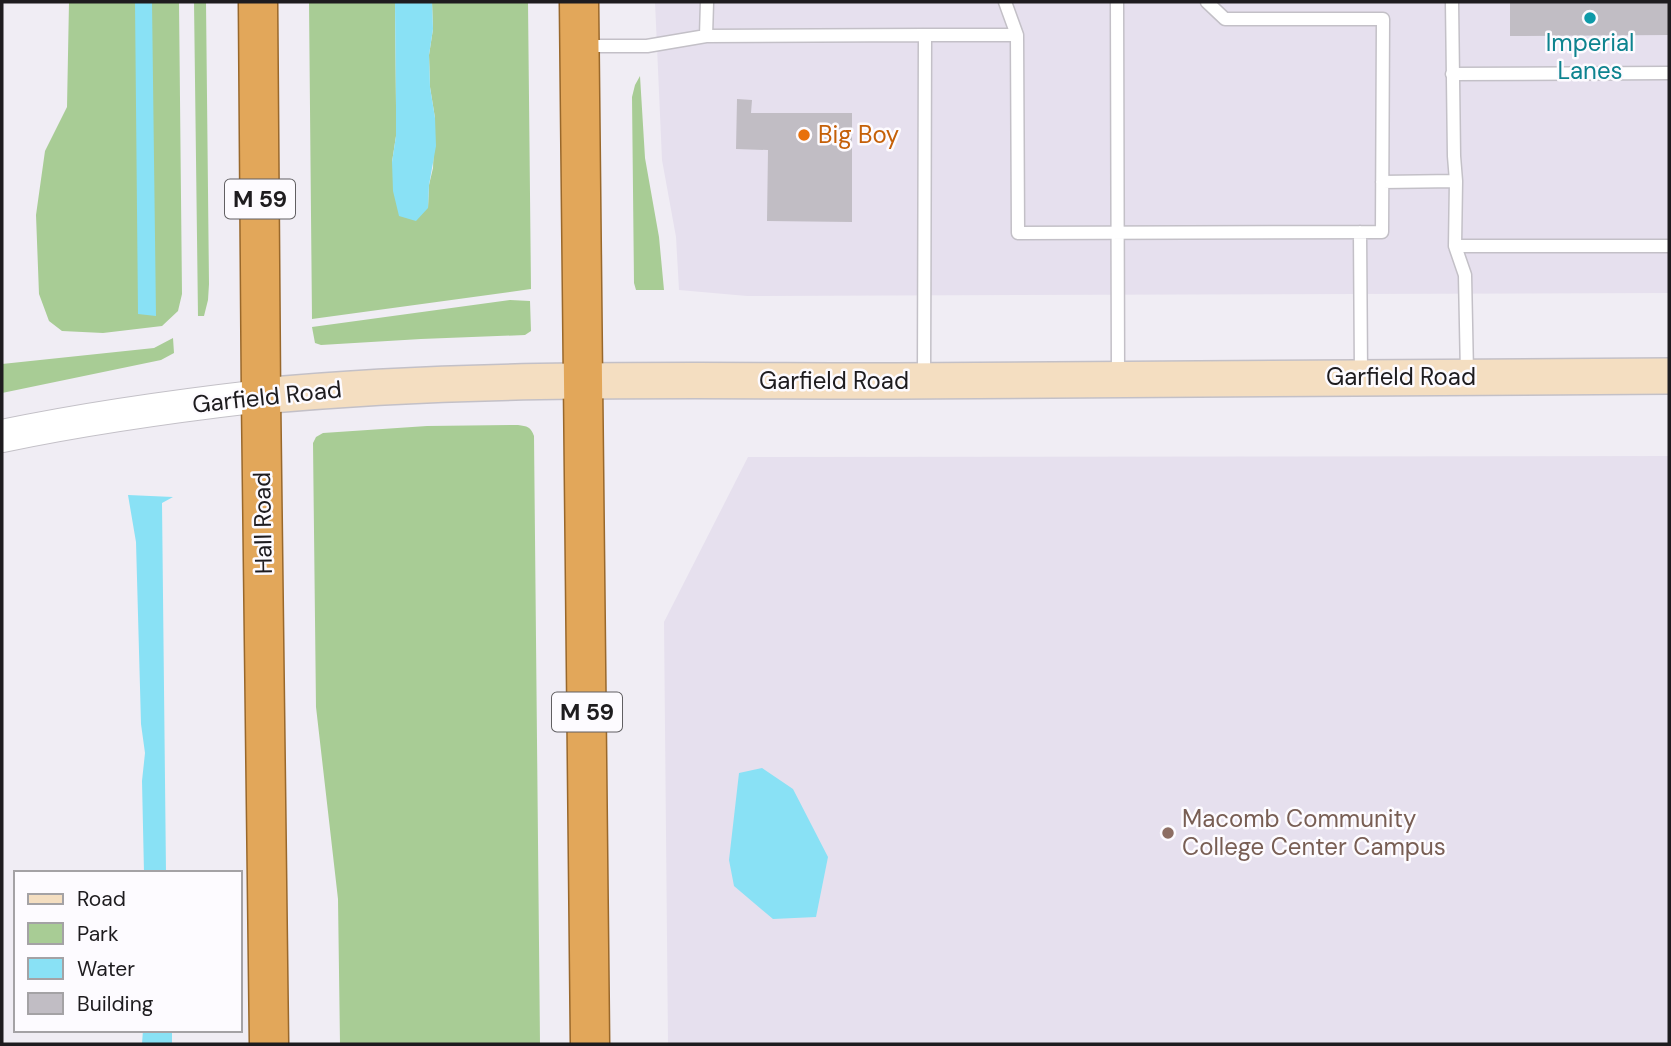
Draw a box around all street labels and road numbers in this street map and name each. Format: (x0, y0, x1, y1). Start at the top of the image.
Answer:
road number: M 59 (225, 180, 295, 218)
street label: Garfield Road (1326, 361, 1476, 392)
street label: Garfield Road (759, 365, 909, 396)
street label: Garfield Road (191, 373, 343, 420)
street label: Hall Road (246, 472, 279, 574)
road number: M 59 (552, 692, 622, 732)

